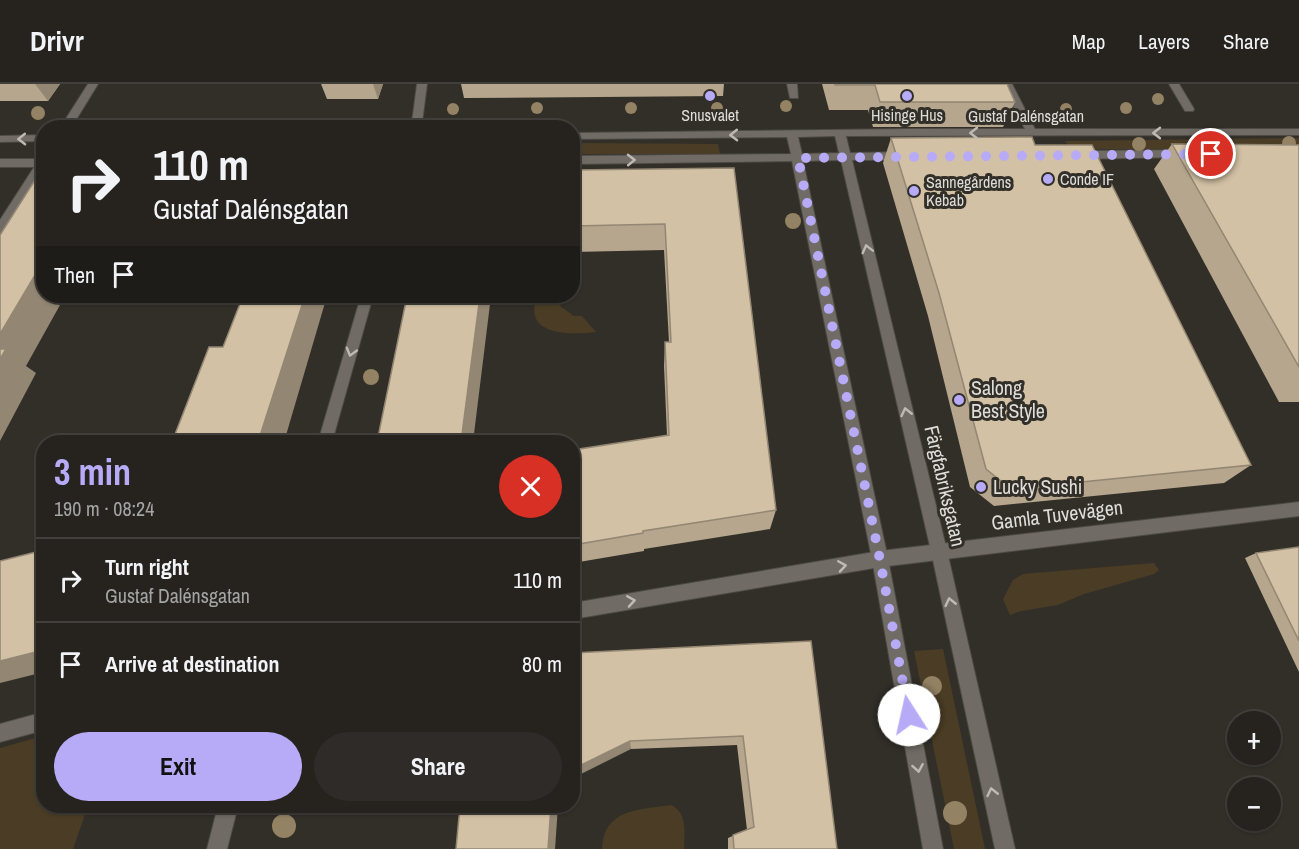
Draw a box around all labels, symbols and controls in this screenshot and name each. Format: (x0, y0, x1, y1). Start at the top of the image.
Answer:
text: Drivr (30, 22, 84, 60)
text: Map (1072, 27, 1105, 56)
text: Layers (1138, 27, 1190, 56)
text: Share (1223, 27, 1269, 56)
marker: Snusvalet (703, 89, 717, 103)
marker: Hisinge Hus (900, 89, 914, 103)
place label: Snusvalet (681, 104, 739, 126)
place label: Hisinge Hus (871, 104, 943, 126)
street label: Gustaf Dalénsgatan (968, 105, 1084, 127)
one-way arrow (1152, 126, 1161, 139)
one-way arrow (969, 127, 978, 139)
pin (1185, 128, 1236, 179)
one-way arrow (729, 129, 738, 141)
one-way arrow (17, 132, 26, 145)
text: 110 m (153, 137, 249, 193)
icon: arrive (1194, 137, 1227, 170)
icon: right (54, 144, 132, 222)
one-way arrow (627, 154, 636, 166)
place label: Conde IF (1060, 168, 1114, 190)
place label: Sannegårdens Kebab (926, 171, 1011, 211)
marker: Conde IF (1041, 172, 1055, 186)
marker: Sannegårdens Kebab (907, 184, 921, 198)
text: Gustaf Dalénsgatan (153, 191, 349, 227)
one-way arrow (861, 244, 874, 254)
icon: arrive (107, 258, 140, 291)
text: Then (54, 260, 95, 290)
one-way arrow (346, 346, 358, 357)
place label: Salong Best Style (971, 374, 1045, 424)
marker: Salong Best Style (952, 393, 966, 407)
one-way arrow (900, 407, 913, 417)
street label: Färgfabriksgatan (918, 423, 972, 549)
text: 3 min (54, 448, 131, 496)
button: close (499, 455, 562, 518)
place label: Lucky Sushi (993, 473, 1082, 500)
marker: Lucky Sushi (974, 480, 988, 494)
street label: Gamla Tuvevägen (990, 493, 1124, 536)
text: 190 m · 08:24 (54, 495, 154, 522)
text: Turn right (105, 552, 189, 582)
one-way arrow (837, 560, 847, 573)
icon: right (54, 564, 87, 597)
text: 110 m (513, 565, 562, 595)
text: Gustaf Dalénsgatan (105, 582, 250, 609)
one-way arrow (625, 595, 635, 608)
one-way arrow (944, 597, 957, 607)
icon: arrive (54, 648, 87, 681)
text: Arrive at destination (105, 649, 279, 679)
text: 80 m (522, 649, 562, 679)
position arrow (877, 683, 941, 747)
map controls (1227, 711, 1281, 831)
button: + (1227, 711, 1281, 765)
button: Exit (54, 732, 302, 801)
button: Share (314, 732, 562, 801)
one-way arrow (911, 762, 924, 772)
button: − (1227, 777, 1281, 831)
one-way arrow (987, 787, 1000, 797)

